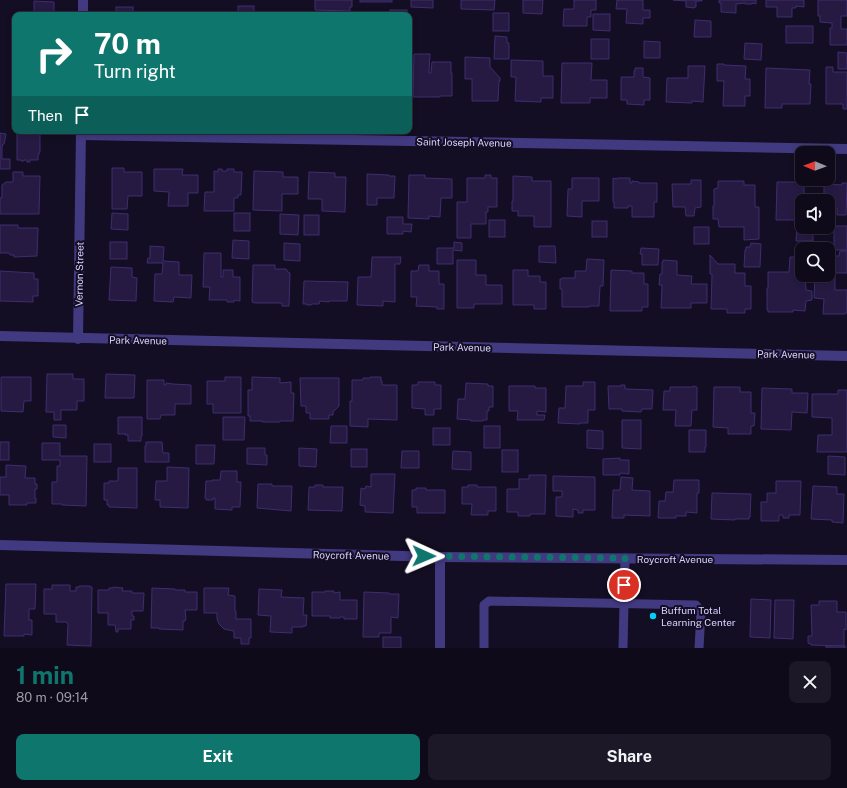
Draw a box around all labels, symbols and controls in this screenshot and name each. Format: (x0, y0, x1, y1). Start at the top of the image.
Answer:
text: 70 m (94, 27, 161, 60)
icon: right (28, 28, 80, 80)
text: Turn right (94, 61, 176, 82)
icon: arrive (71, 104, 93, 126)
text: Then (28, 107, 63, 124)
street label: Saint Joseph Avenue (416, 135, 512, 149)
north arrow (795, 146, 835, 186)
map controls (795, 146, 835, 282)
button: sound (795, 194, 835, 234)
street label: Vernon Street (72, 241, 86, 306)
button: search (795, 242, 835, 282)
street label: Park Avenue (109, 333, 167, 347)
street label: Park Avenue (433, 340, 491, 354)
street label: Park Avenue (757, 347, 815, 361)
position arrow (403, 535, 445, 577)
street label: Roycroft Avenue (313, 548, 390, 562)
street label: Roycroft Avenue (637, 553, 714, 565)
pin (607, 568, 641, 602)
icon: arrive (613, 574, 635, 596)
place label: Buffum Total Learning Center (661, 604, 736, 628)
marker: Buffum Total Learning Center (648, 611, 658, 621)
text: 1 min (16, 661, 74, 689)
button: close (789, 661, 831, 703)
text: 80 m · 09:14 (16, 690, 88, 705)
button: Exit (16, 734, 420, 780)
button: Share (428, 734, 831, 780)

